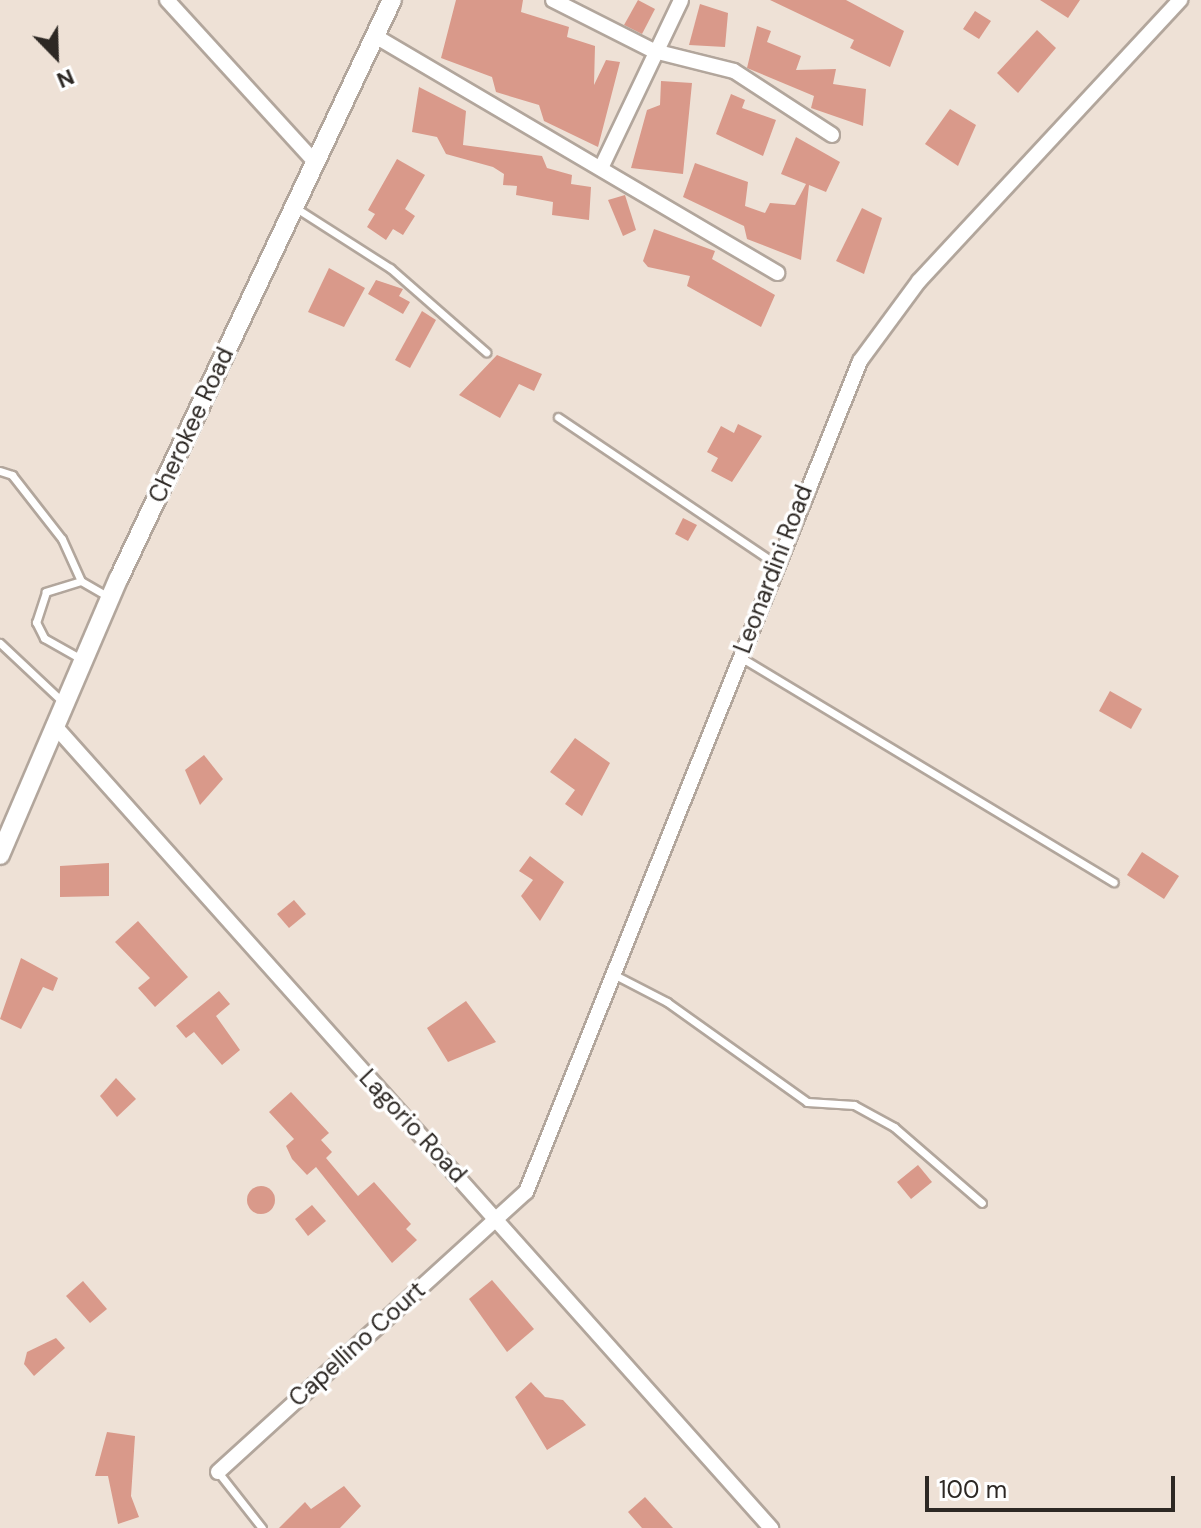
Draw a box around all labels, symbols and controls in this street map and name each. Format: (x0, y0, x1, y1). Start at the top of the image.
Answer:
north arrow (16, 16, 96, 96)
text: N (53, 62, 79, 95)
street label: Cherokee Road (142, 343, 240, 507)
street label: Leonardini Road (728, 481, 818, 657)
street label: Lagorio Road (353, 1064, 473, 1188)
street label: Capellino Court (283, 1275, 431, 1413)
scale bar (929, 1460, 1179, 1510)
text: 100 m (939, 1474, 1007, 1505)

